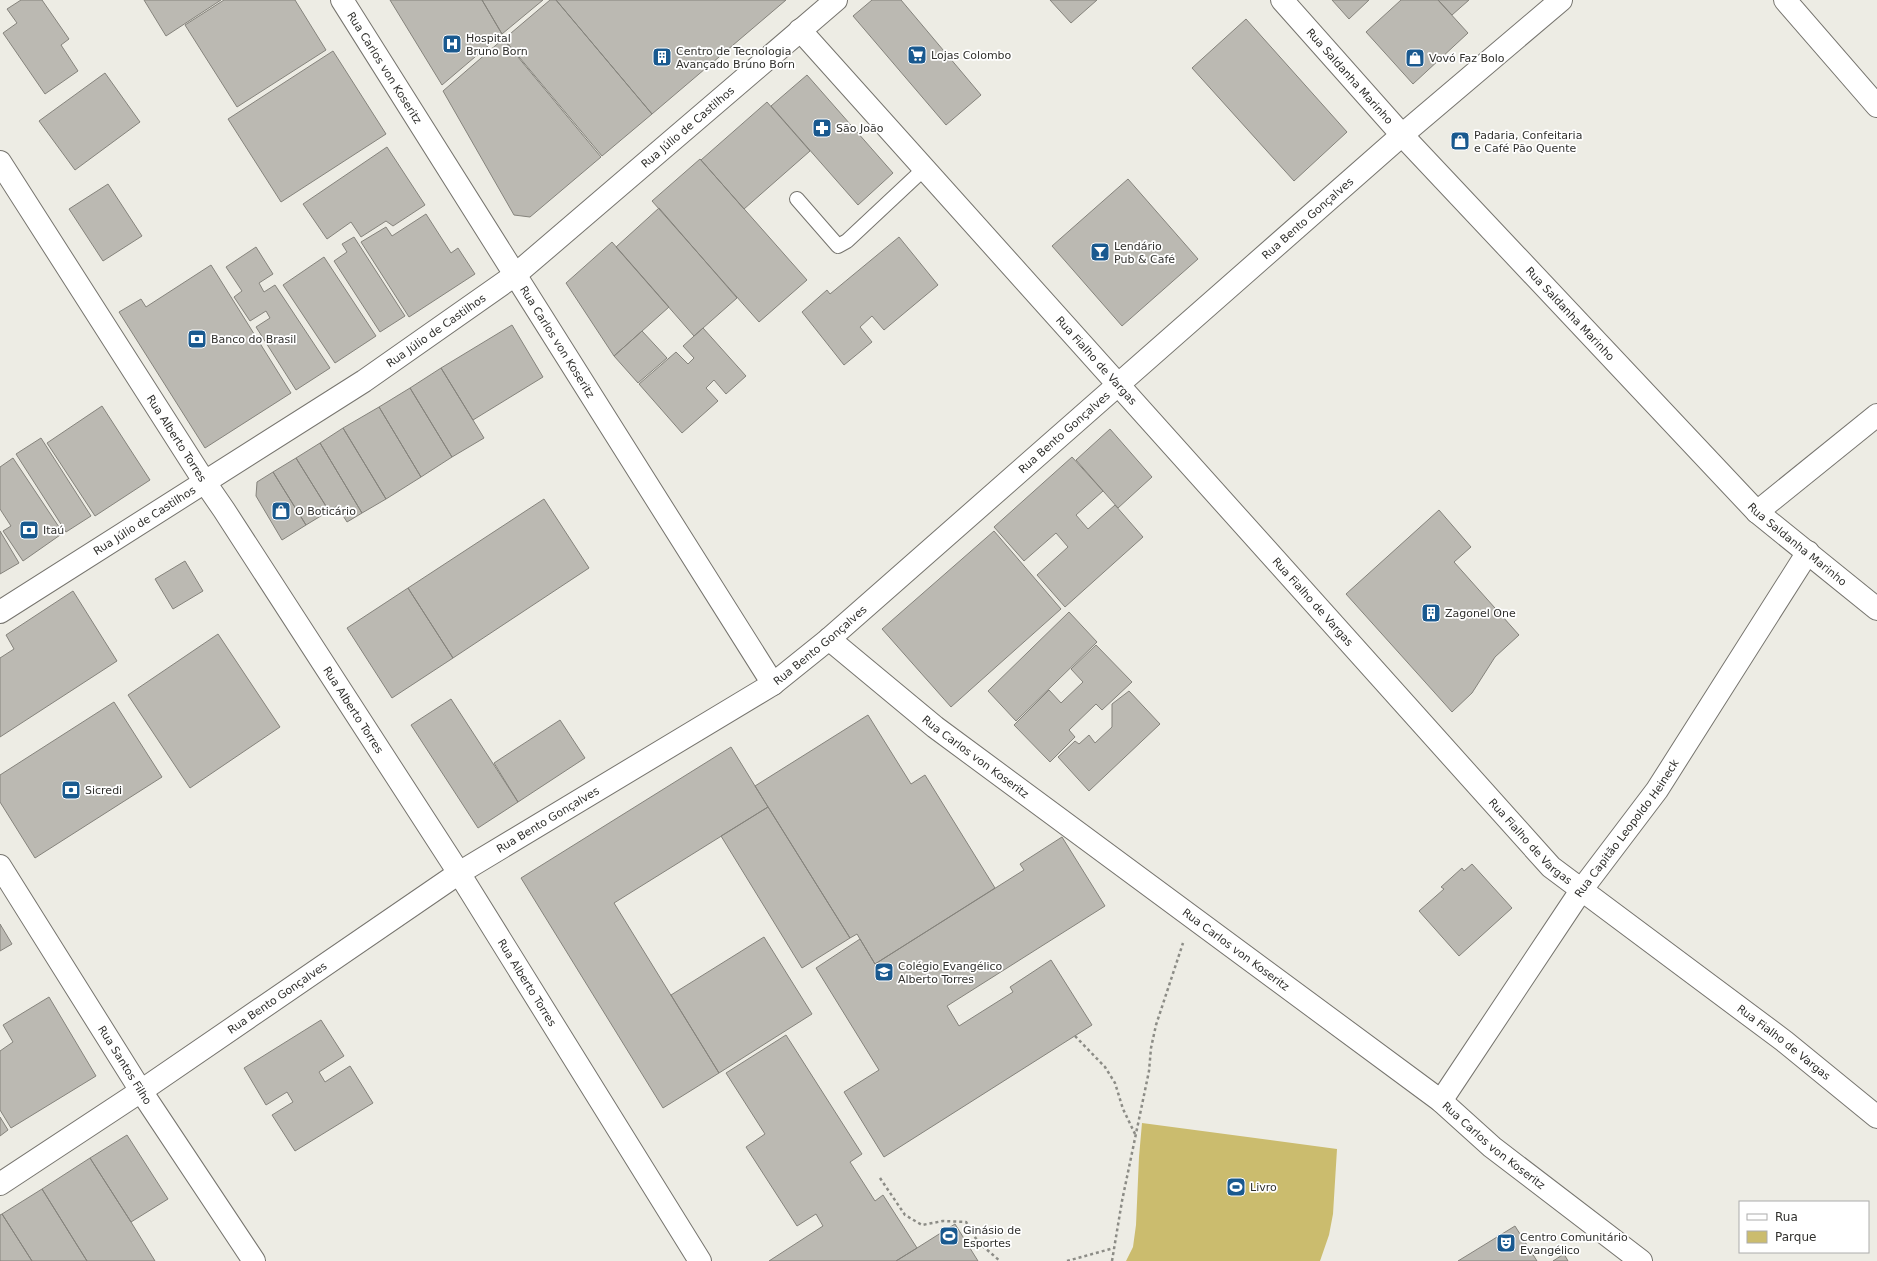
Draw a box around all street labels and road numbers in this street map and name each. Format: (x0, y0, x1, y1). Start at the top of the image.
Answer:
street label: Rua Carlos von Koseritz (344, 10, 424, 126)
street label: Rua Saldanha Marinho (1303, 26, 1396, 127)
street label: Rua Júlio de Castilhos (639, 84, 737, 171)
street label: Rua Bento Gonçalves (1259, 175, 1356, 262)
street label: Rua Saldanha Marinho (1523, 265, 1617, 364)
street label: Rua Carlos von Koseritz (517, 284, 597, 401)
street label: Rua Júlio de Castilhos (384, 291, 489, 370)
street label: Rua Fialho de Vargas (1053, 314, 1139, 408)
street label: Rua Bento Gonçalves (1016, 389, 1113, 476)
street label: Rua Alberto Torres (144, 393, 209, 485)
street label: Rua Júlio de Castilhos (91, 483, 198, 558)
street label: Rua Saldanha Marinho (1745, 500, 1849, 589)
street label: Rua Fialho de Vargas (1269, 555, 1356, 649)
street label: Rua Bento Gonçalves (771, 603, 870, 688)
street label: Rua Alberto Torres (320, 664, 386, 756)
street label: Rua Carlos von Koseritz (919, 713, 1031, 801)
street label: Rua Capitão Leopoldo Heineck (1572, 757, 1682, 900)
street label: Rua Bento Gonçalves (494, 784, 602, 856)
street label: Rua Fialho de Vargas (1486, 796, 1575, 888)
street label: Rua Carlos von Koseritz (1180, 906, 1292, 994)
street label: Rua Alberto Torres (495, 937, 559, 1029)
street label: Rua Bento Gonçalves (225, 959, 330, 1037)
street label: Rua Fialho de Vargas (1734, 1002, 1833, 1083)
street label: Rua Santos Filho (95, 1023, 154, 1107)
street label: Rua Carlos von Koseritz (1439, 1099, 1548, 1192)

